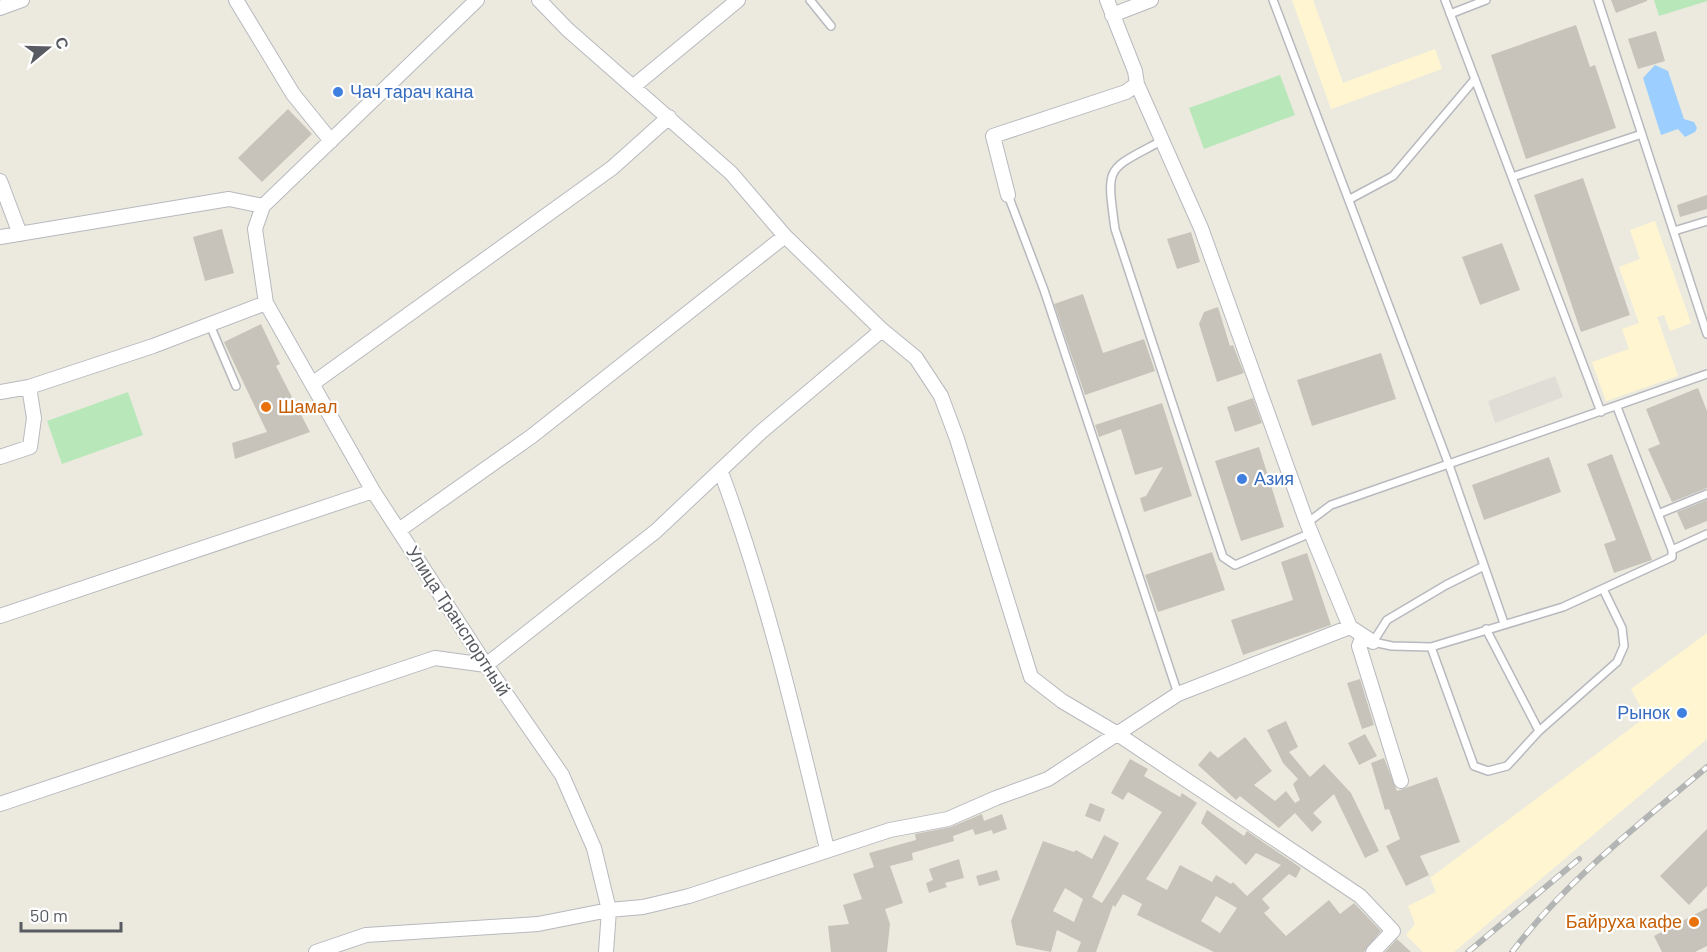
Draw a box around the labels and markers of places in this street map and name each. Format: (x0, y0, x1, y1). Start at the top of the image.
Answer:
place label: Чач тарач кана (350, 80, 474, 102)
marker: Чач тарач кана (331, 85, 345, 99)
place label: Шамал (278, 395, 337, 417)
marker: Шамал (259, 400, 273, 414)
place label: Азия (1254, 467, 1294, 489)
marker: Азия (1235, 472, 1249, 486)
place label: Рынок (1617, 701, 1670, 723)
marker: Рынок (1675, 706, 1689, 720)
place label: Байруха кафе (1566, 910, 1682, 932)
marker: Байруха кафе (1687, 915, 1701, 929)

